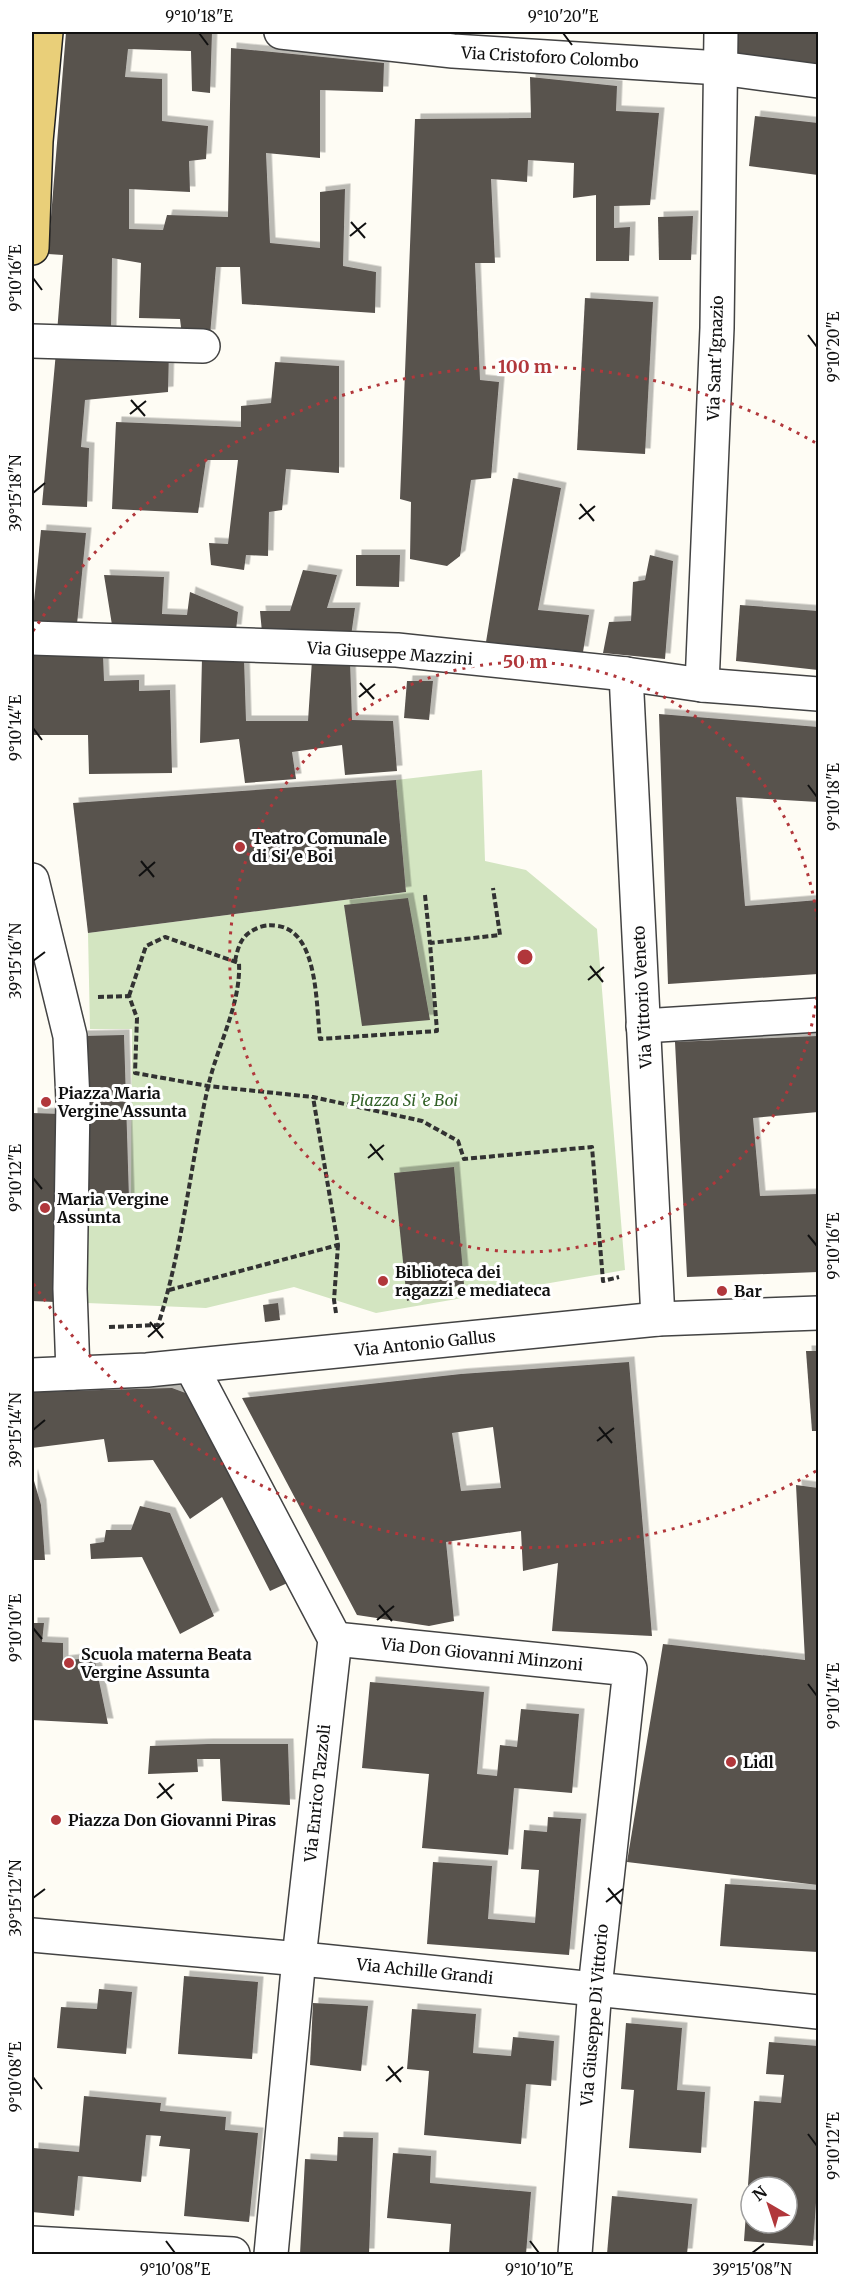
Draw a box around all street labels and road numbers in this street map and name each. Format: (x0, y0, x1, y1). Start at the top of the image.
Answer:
street label: Via Cristoforo Colombo (460, 42, 639, 72)
street label: Via Sant'Ignazio (703, 295, 727, 422)
street label: Via Giuseppe Mazzini (306, 637, 473, 669)
street label: Via Vittorio Veneto (628, 925, 656, 1070)
street label: Via Antonio Gallus (353, 1326, 497, 1360)
street label: Via Don Giovanni Minzoni (379, 1633, 584, 1675)
street label: Via Enrico Tazzoli (300, 1723, 334, 1864)
street label: Via Giuseppe Di Vittorio (576, 1923, 612, 2108)
street label: Via Achille Grandi (355, 1954, 494, 1988)

